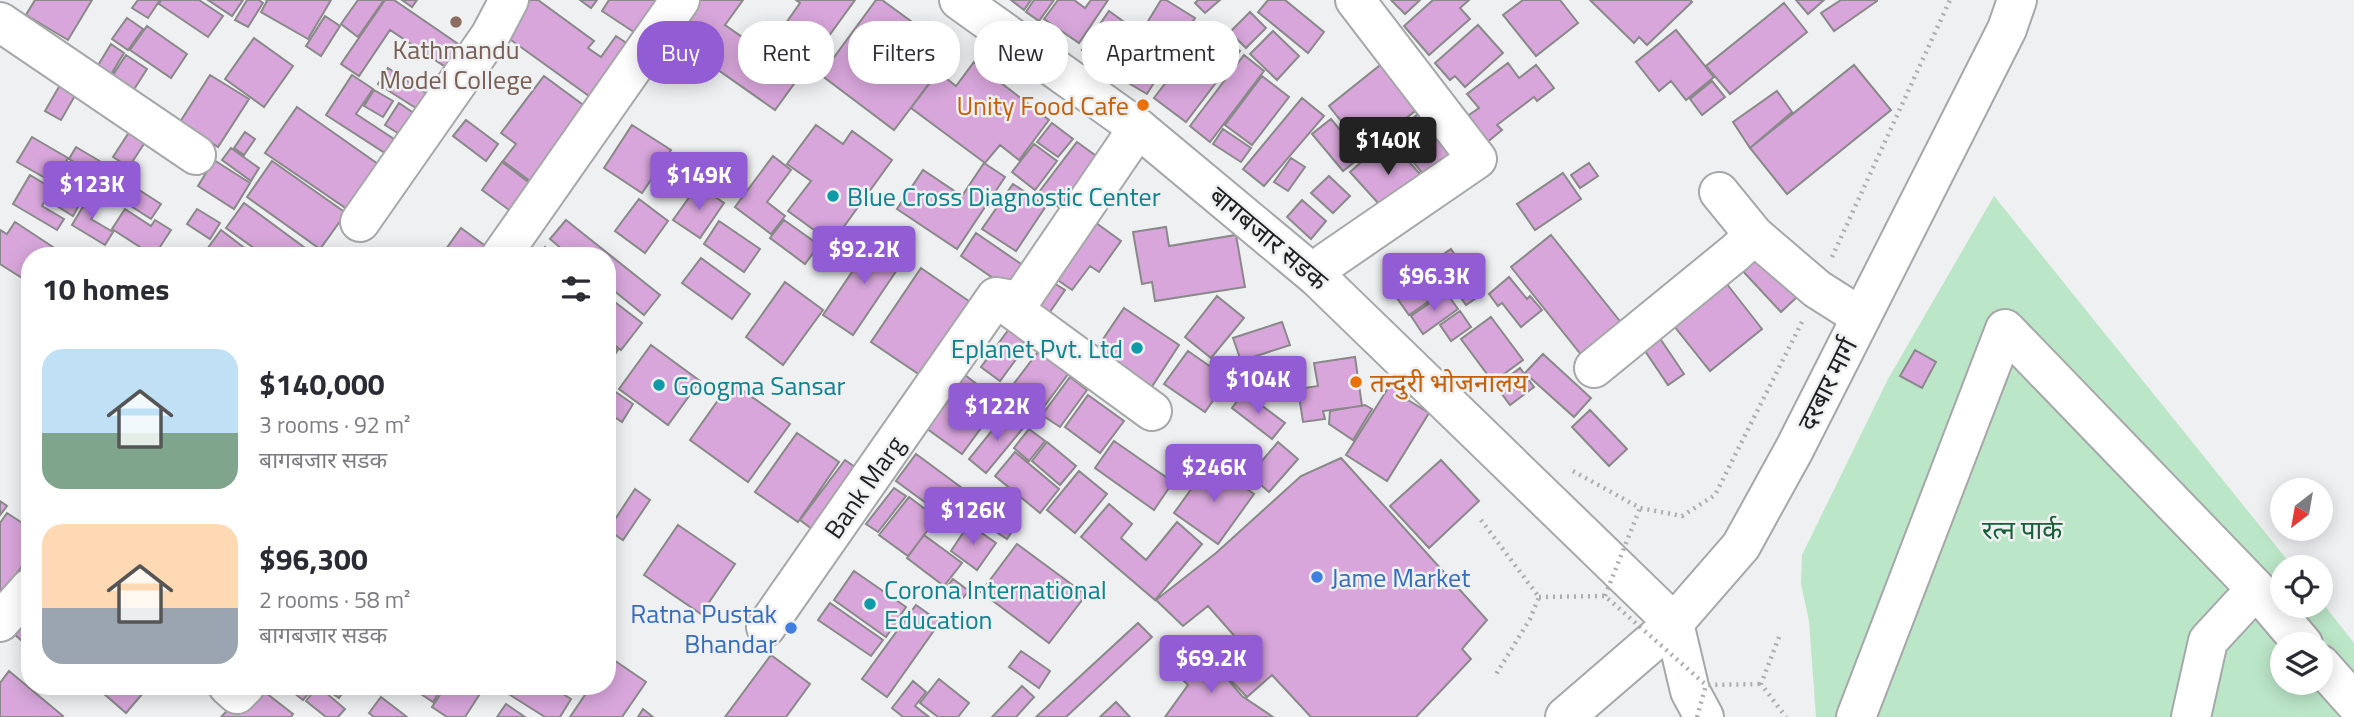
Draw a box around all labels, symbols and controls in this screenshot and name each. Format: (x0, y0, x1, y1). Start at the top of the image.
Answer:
marker: Kathmandu Model College (448, 14, 464, 30)
chip: Buy (637, 21, 724, 84)
chip: Rent (738, 21, 834, 84)
chip: Filters (848, 21, 960, 84)
chip: New (974, 21, 1068, 84)
chip: Apartment (1082, 21, 1239, 84)
place label: Kathmandu Model College (379, 30, 533, 99)
place label: Unity Food Cafe (956, 86, 1129, 125)
marker: Unity Food Cafe (1135, 97, 1151, 113)
pin: $140K (1339, 118, 1437, 177)
text: $140K (1355, 122, 1421, 157)
pin: $149K (650, 152, 748, 212)
text: $149K (666, 157, 732, 192)
pin: $123K (43, 162, 141, 221)
text: $123K (59, 166, 125, 201)
street label: बागबजार सडक (1201, 176, 1338, 300)
place label: Blue Cross Diagnostic Center (847, 177, 1161, 216)
marker: Blue Cross Diagnostic Center (825, 188, 841, 204)
pin: $92.2K (807, 226, 921, 286)
text: $92.2K (828, 231, 900, 266)
pin: $96.3K (1377, 254, 1491, 313)
text: $96.3K (1398, 258, 1470, 293)
text: 10 homes (42, 266, 169, 312)
icon: filters (557, 270, 595, 308)
place label: Eplanet Pvt. Ltd (951, 329, 1123, 368)
street label: दरबार मार्ग (1787, 330, 1867, 437)
marker: Eplanet Pvt. Ltd (1129, 340, 1145, 356)
pin: $104K (1209, 356, 1307, 416)
text: $140,000 (259, 361, 385, 407)
text: $104K (1225, 361, 1291, 396)
place label: तन्दुरी भोजनालय (1370, 363, 1529, 402)
place label: Googma Sansar (673, 366, 846, 405)
marker: तन्दुरी भोजनालय (1348, 374, 1364, 390)
icon: home (98, 377, 182, 461)
marker: Googma Sansar (651, 377, 667, 393)
pin: $122K (948, 384, 1046, 443)
text: $122K (964, 388, 1030, 423)
text: 3 rooms · 92 m² (259, 407, 410, 442)
street label: Bank Marg (814, 427, 914, 547)
text: बागबजार सडक (259, 442, 387, 477)
pin: $246K (1165, 444, 1263, 504)
text: $246K (1181, 449, 1247, 484)
north arrow (2270, 478, 2333, 541)
map controls (2270, 478, 2333, 695)
pin: $126K (924, 488, 1022, 547)
text: $126K (940, 492, 1006, 527)
park label: रत्न पार्क (1982, 510, 2063, 549)
text: $96,300 (259, 536, 368, 582)
icon: home (98, 552, 182, 636)
button: locate (2270, 555, 2333, 618)
place label: Jame Market (1331, 558, 1470, 597)
marker: Jame Market (1309, 569, 1325, 585)
place label: Corona International Education (884, 570, 1107, 639)
text: 2 rooms · 58 m² (259, 582, 410, 617)
place label: Ratna Pustak Bhandar (630, 594, 777, 663)
marker: Corona International Education (862, 596, 878, 612)
text: बागबजार सडक (259, 617, 387, 652)
marker: Ratna Pustak Bhandar (783, 620, 799, 636)
button: layers (2270, 632, 2333, 695)
pin: $69.2K (1154, 636, 1268, 695)
text: $69.2K (1175, 640, 1247, 675)

